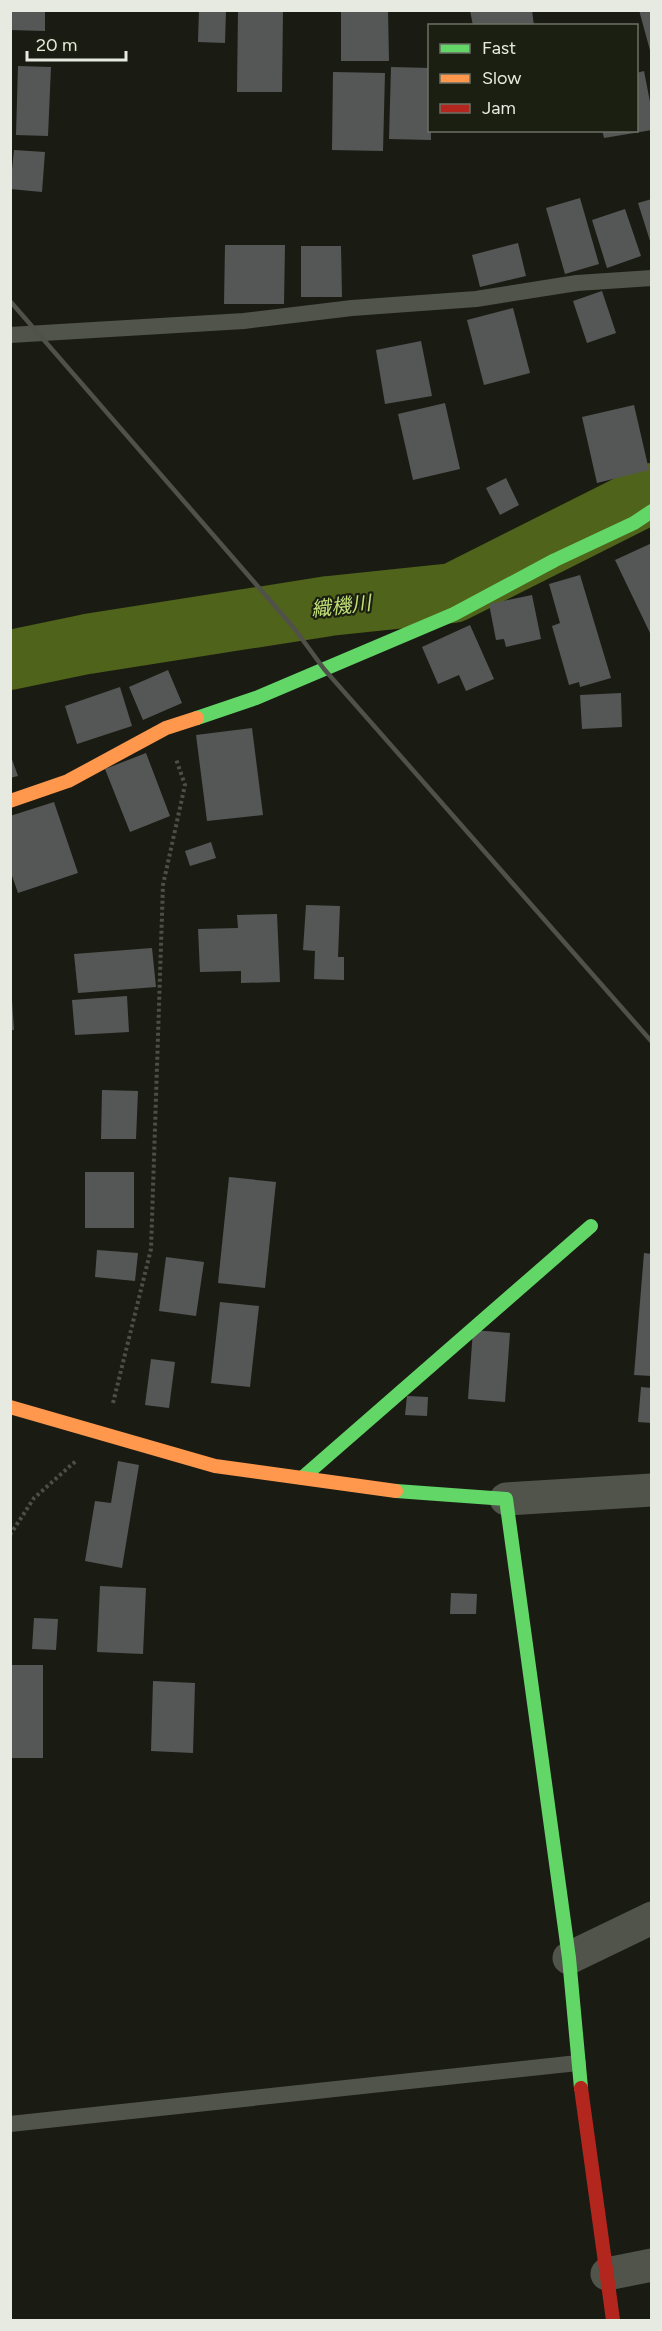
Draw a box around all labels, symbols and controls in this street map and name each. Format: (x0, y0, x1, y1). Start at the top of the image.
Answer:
scale bar (27, 24, 126, 62)
legend (428, 24, 638, 132)
text: 20 m (36, 34, 77, 56)
text: Fast (482, 37, 516, 59)
text: Slow (482, 67, 521, 89)
text: Jam (482, 97, 516, 119)
water label: 織機川 (310, 590, 374, 622)

